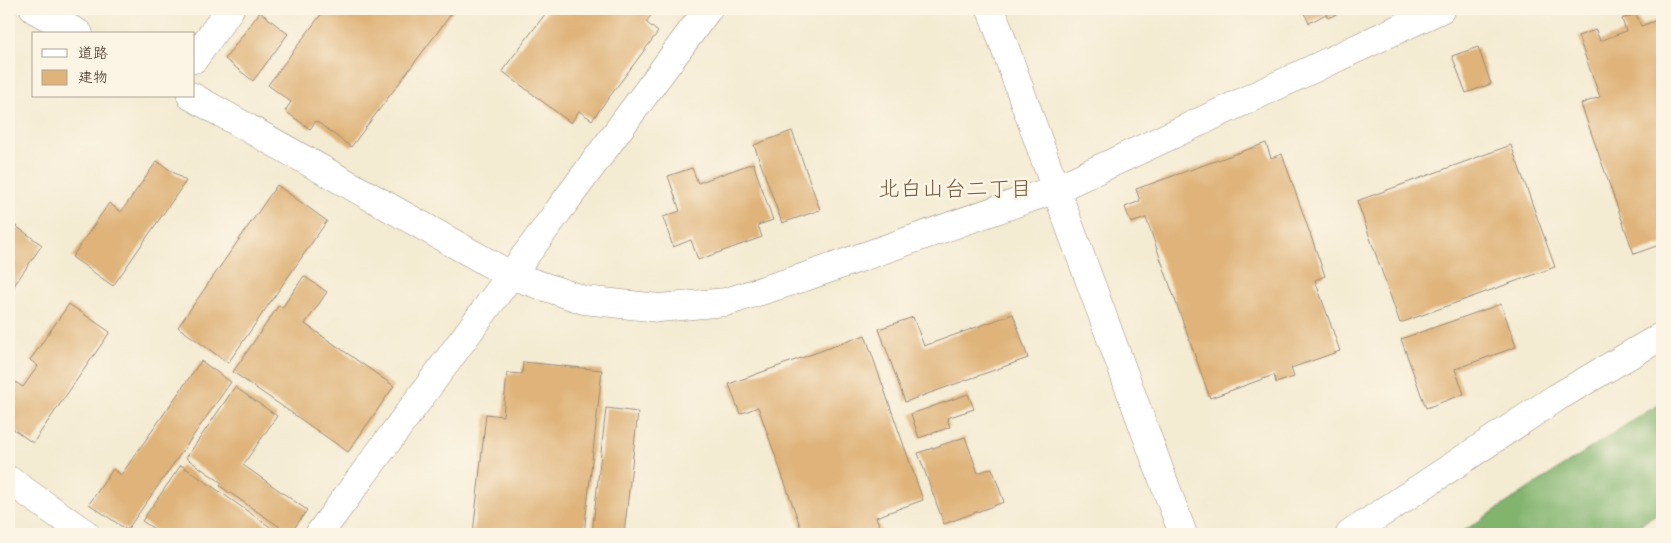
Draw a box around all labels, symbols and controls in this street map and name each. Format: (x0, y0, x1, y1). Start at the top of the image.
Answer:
legend (32, 32, 195, 98)
text: 道路 (78, 44, 108, 63)
text: 建物 (78, 68, 108, 87)
district label: 北白山台二丁目 (878, 175, 1032, 203)

